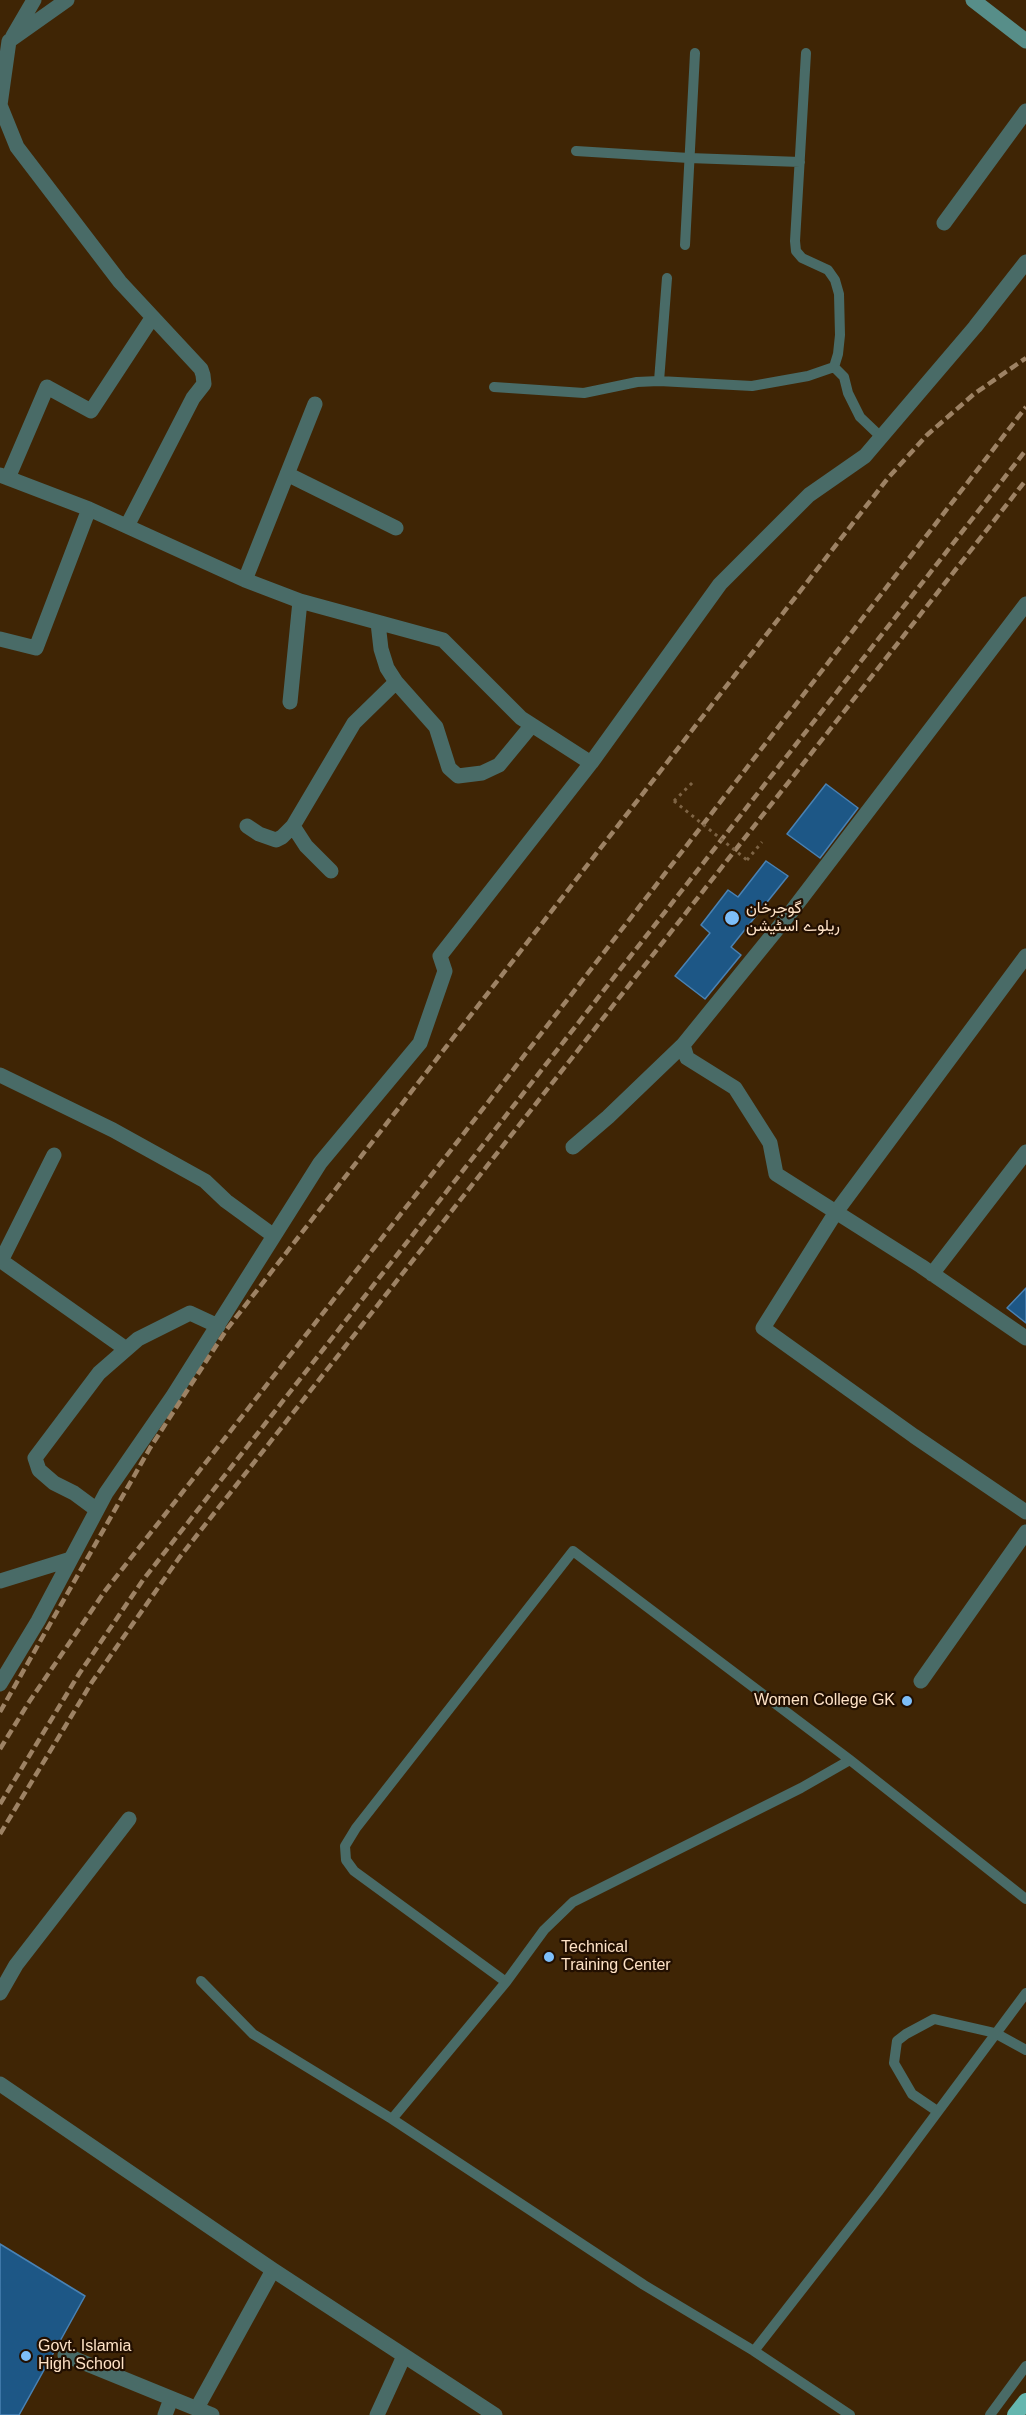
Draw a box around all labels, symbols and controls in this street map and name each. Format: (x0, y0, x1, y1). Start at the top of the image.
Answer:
place label: گوجرخان ریلوے اسٹیشن (746, 899, 840, 937)
marker: گوجرخان ریلوے اسٹیشن (723, 909, 741, 927)
place label: Women College GK (754, 1691, 895, 1711)
marker: Women College GK (900, 1694, 914, 1708)
place label: Technical Training Center (561, 1938, 671, 1976)
marker: Technical Training Center (542, 1950, 556, 1964)
place label: Govt. Islamia High School (38, 2337, 131, 2375)
marker: Govt. Islamia High School (19, 2349, 33, 2363)

